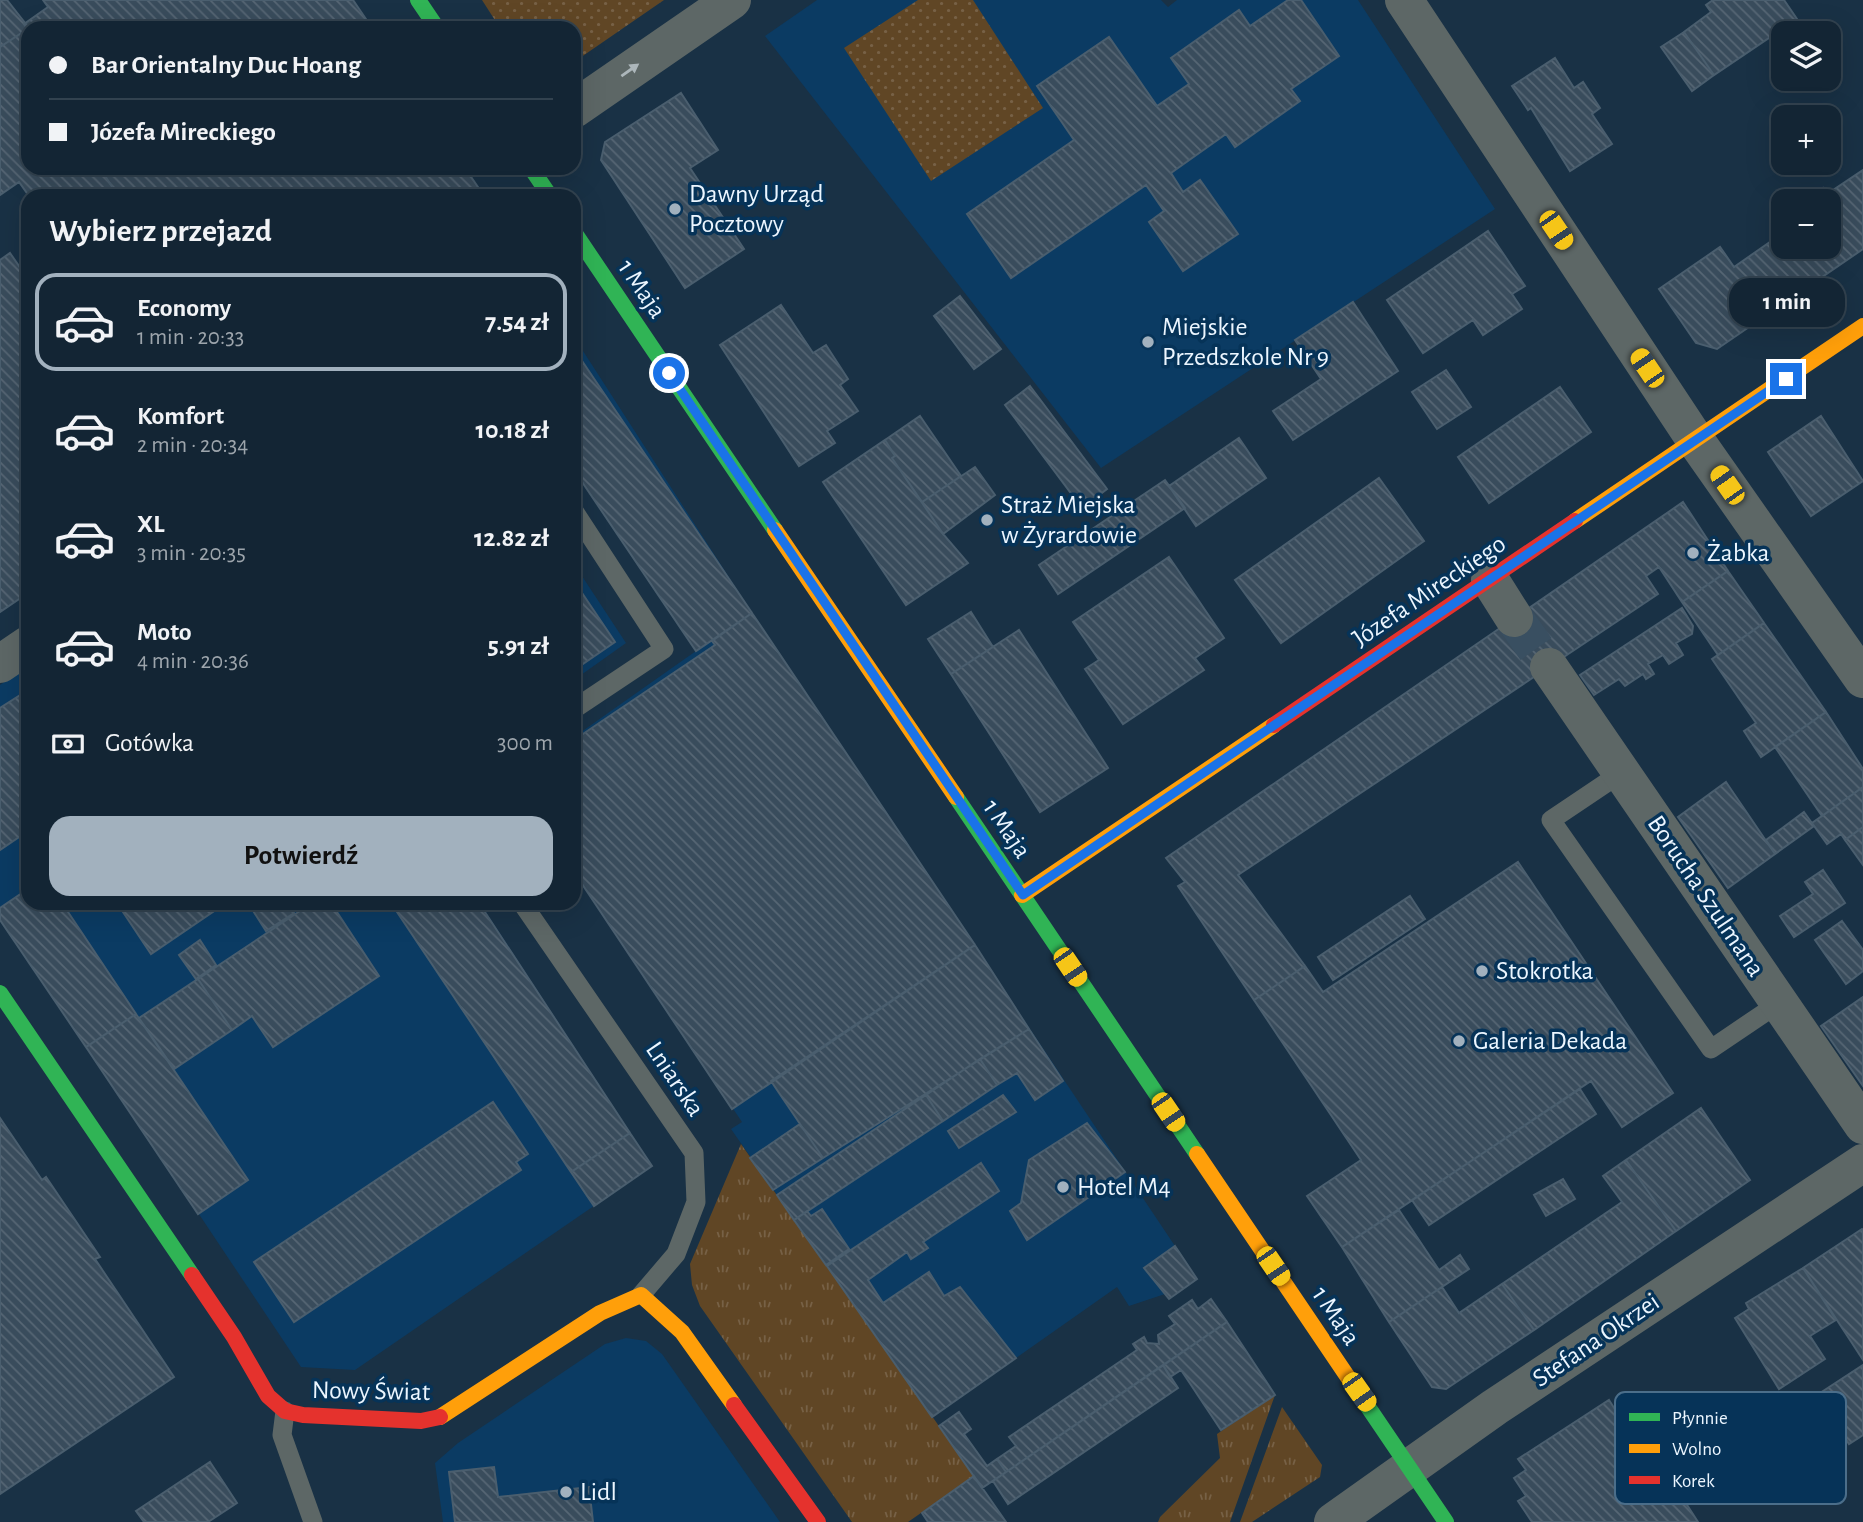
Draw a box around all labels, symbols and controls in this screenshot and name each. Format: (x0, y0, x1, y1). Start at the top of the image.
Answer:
map controls (1771, 21, 1841, 259)
button: layers (1771, 21, 1841, 91)
text: Bar Orientalny Duc Hoang (91, 52, 361, 78)
one-way arrow (621, 63, 639, 77)
button: + (1771, 105, 1841, 175)
text: Józefa Mireckiego (91, 119, 276, 145)
place label: Dawny Urząd Pocztowy (689, 181, 824, 237)
button: − (1771, 189, 1841, 259)
marker: Dawny Urząd Pocztowy (667, 201, 683, 217)
car (1536, 207, 1577, 253)
text: Wybierz przejazd (49, 215, 272, 247)
street label: 1 Maja (613, 255, 671, 323)
callout: 1 min (1728, 278, 1844, 326)
icon: car (53, 291, 116, 354)
text: 1 min (1763, 291, 1811, 314)
text: Economy (137, 295, 231, 321)
text: 7.54 zł (485, 309, 549, 335)
place label: Miejskie Przedszkole Nr 9 (1162, 314, 1329, 370)
text: 1 min · 20:33 (137, 326, 244, 349)
marker: Miejskie Przedszkole Nr 9 (1140, 334, 1156, 350)
car (1627, 345, 1668, 391)
route start (653, 357, 685, 389)
route end (1770, 363, 1802, 395)
icon: car (53, 399, 116, 462)
text: Komfort (137, 403, 224, 429)
text: 10.18 zł (476, 417, 549, 443)
text: 2 min · 20:34 (137, 434, 248, 457)
car (1707, 462, 1748, 508)
place label: Straż Miejska w Żyrardowie (1001, 492, 1137, 548)
icon: car (53, 507, 116, 570)
text: XL (137, 511, 164, 537)
marker: Straż Miejska w Żyrardowie (979, 512, 995, 528)
text: 12.82 zł (474, 525, 549, 551)
street label: Józefa Mireckiego (1348, 530, 1510, 652)
place label: Żabka (1707, 539, 1769, 566)
text: 3 min · 20:35 (137, 542, 246, 565)
marker: Żabka (1685, 545, 1701, 561)
icon: car (53, 615, 116, 678)
text: Moto (137, 619, 192, 645)
text: 5.91 zł (487, 633, 549, 659)
text: 4 min · 20:36 (137, 650, 249, 673)
icon: cash (49, 725, 87, 763)
text: Gotówka (105, 730, 194, 756)
text: 300 m (497, 732, 553, 755)
street label: 1 Maja (978, 795, 1036, 863)
street label: Borucha Szulmana (1643, 811, 1769, 981)
button: Potwierdź (49, 816, 553, 896)
car (1050, 944, 1091, 990)
place label: Stokrotka (1496, 958, 1594, 984)
marker: Stokrotka (1474, 963, 1490, 979)
place label: Galeria Dekada (1473, 1028, 1627, 1054)
marker: Galeria Dekada (1451, 1033, 1467, 1049)
street label: Lniarska (641, 1037, 709, 1121)
car (1148, 1089, 1189, 1135)
place label: Hotel M4 (1077, 1174, 1171, 1200)
marker: Hotel M4 (1055, 1179, 1071, 1195)
car (1253, 1243, 1294, 1289)
street label: 1 Maja (1307, 1282, 1365, 1350)
street label: Stefana Okrzei (1528, 1288, 1664, 1392)
car (1339, 1369, 1380, 1415)
street label: Nowy Świat (312, 1374, 430, 1405)
legend (1615, 1392, 1846, 1504)
text: Płynnie (1672, 1409, 1728, 1428)
text: Wolno (1672, 1440, 1721, 1459)
text: Korek (1672, 1472, 1715, 1491)
place label: Lidl (580, 1479, 617, 1505)
marker: Lidl (558, 1484, 574, 1500)

